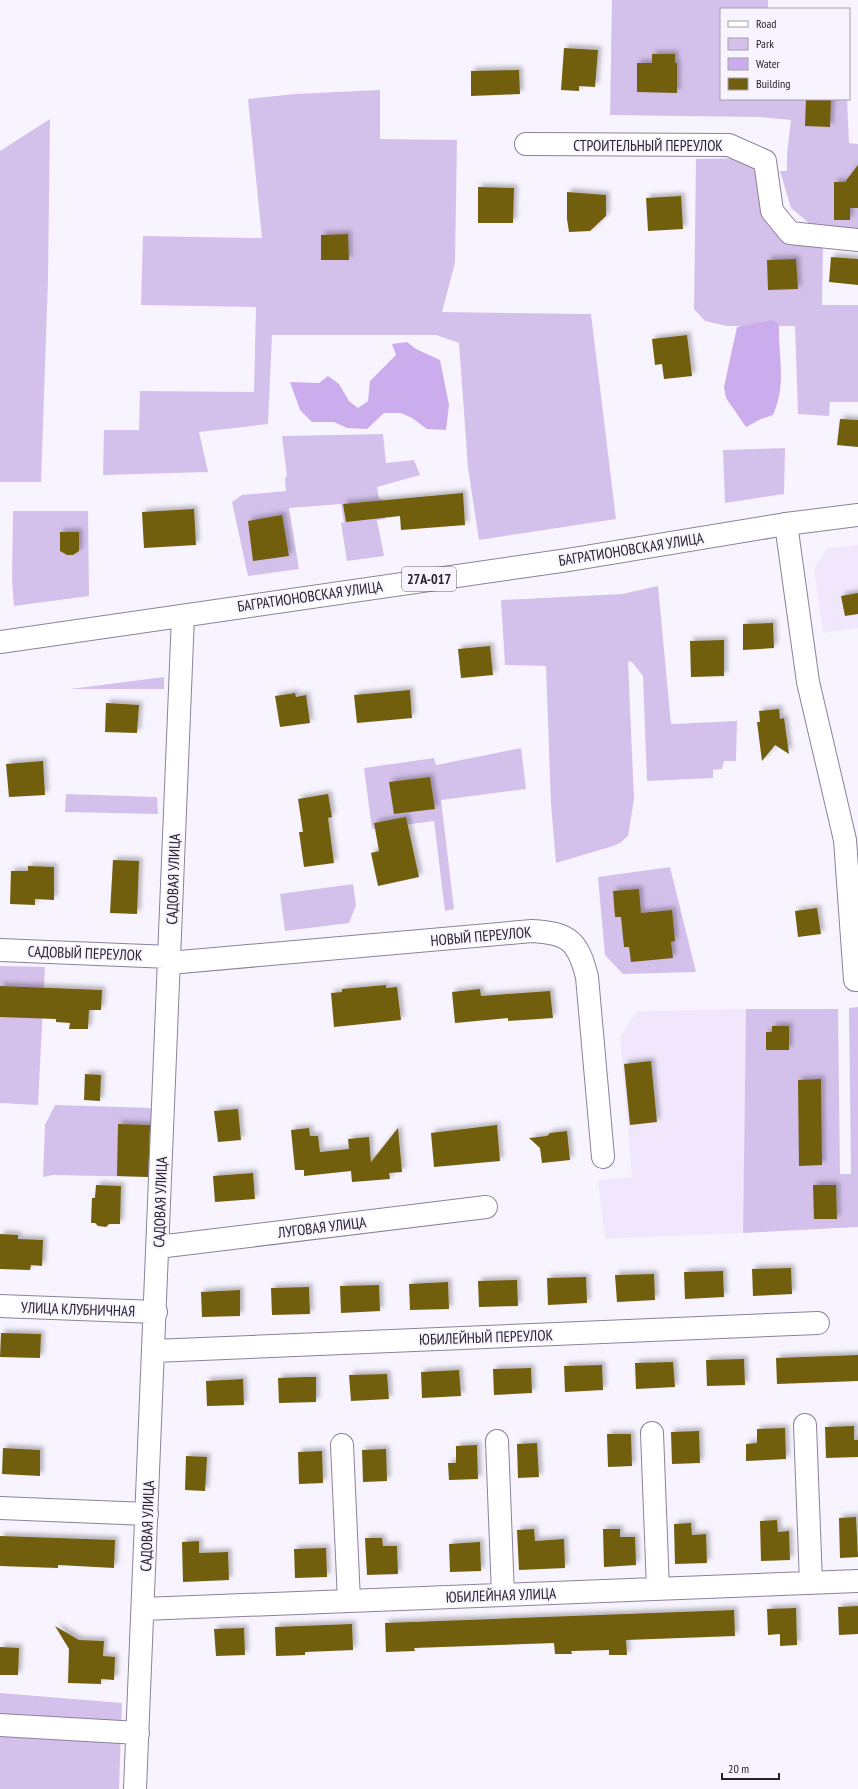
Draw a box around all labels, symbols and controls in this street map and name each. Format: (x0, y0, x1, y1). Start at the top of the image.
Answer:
legend (720, 8, 850, 100)
text: Road (756, 16, 776, 31)
text: Park (756, 36, 774, 51)
text: Water (756, 56, 781, 71)
text: Building (756, 76, 791, 91)
street label: СТРОИТЕЛЬНЫЙ ПЕРЕУЛОК (573, 136, 723, 155)
street label: БАГРАТИОНОВСКАЯ УЛИЦА (557, 528, 706, 570)
road number: 27А-017 (402, 567, 456, 591)
street label: БАГРАТИОНОВСКАЯ УЛИЦА (236, 576, 385, 616)
street label: САДОВАЯ УЛИЦА (162, 832, 184, 925)
street label: НОВЫЙ ПЕРЕУЛОК (430, 922, 533, 950)
street label: САДОВЫЙ ПЕРЕУЛОК (27, 942, 143, 965)
street label: САДОВАЯ УЛИЦА (149, 1155, 171, 1248)
street label: ЛУГОВАЯ УЛИЦА (276, 1212, 368, 1242)
street label: УЛИЦА КЛУБНИЧНАЯ (21, 1298, 135, 1320)
street label: ЮБИЛЕЙНЫЙ ПЕРЕУЛОК (419, 1325, 554, 1349)
street label: САДОВАЯ УЛИЦА (136, 1479, 158, 1572)
street label: ЮБИЛЕЙНАЯ УЛИЦА (446, 1584, 557, 1606)
scale bar (722, 1755, 779, 1781)
text: 20 m (728, 1761, 749, 1776)

